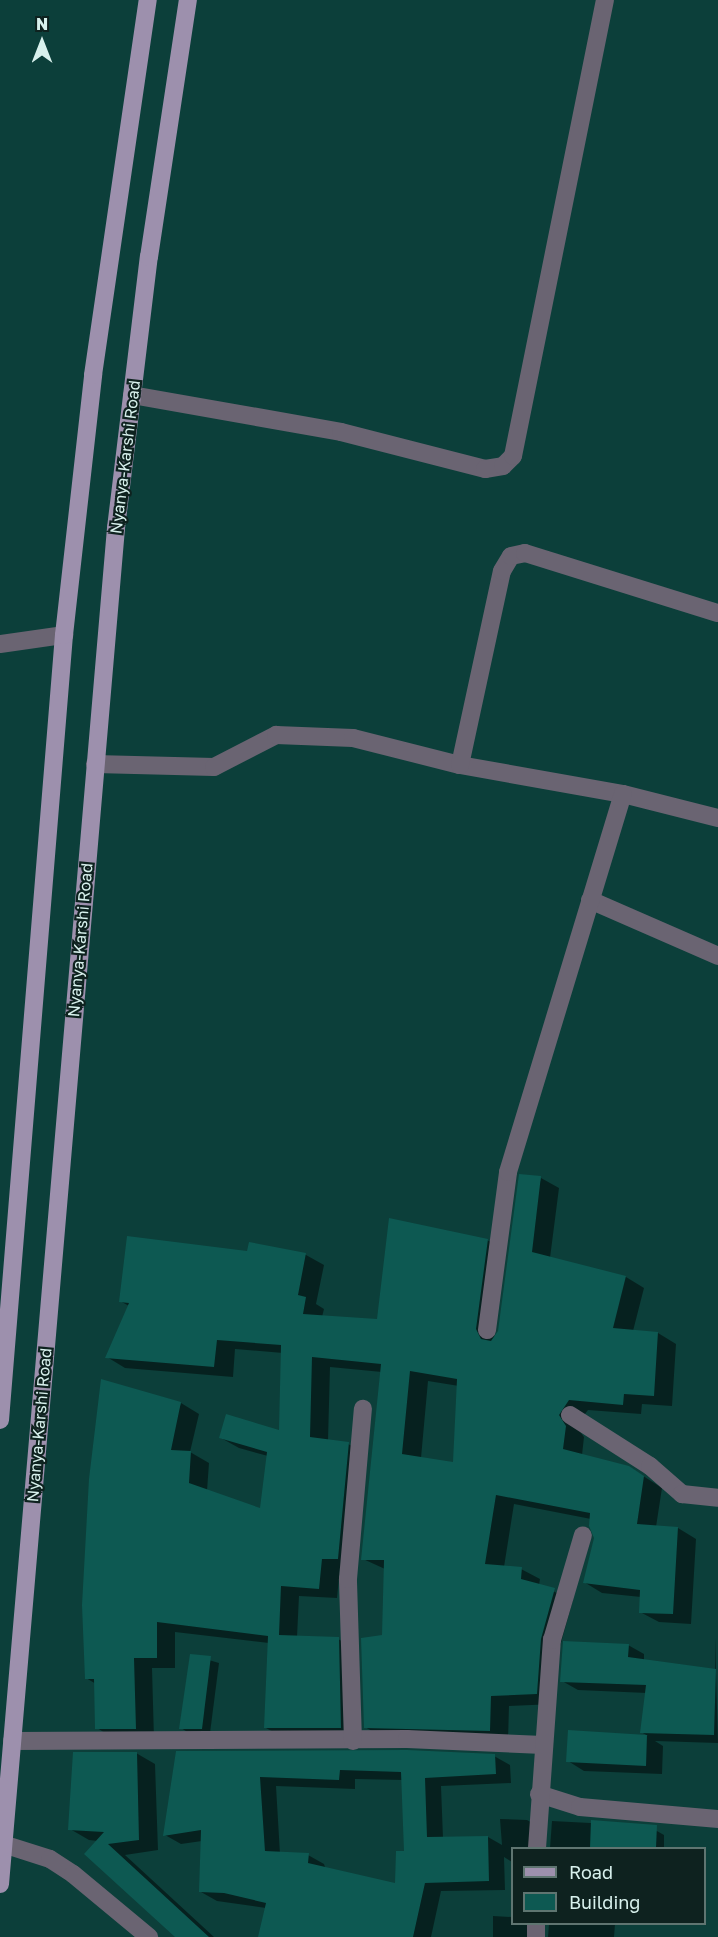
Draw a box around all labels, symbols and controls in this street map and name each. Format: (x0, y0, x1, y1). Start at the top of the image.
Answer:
north arrow (12, 12, 72, 72)
text: N (36, 14, 48, 34)
street label: Nyanya-Karshi Road (106, 379, 144, 535)
street label: Nyanya-Karshi Road (64, 862, 96, 1018)
street label: Nyanya-Karshi Road (23, 1347, 55, 1503)
legend (511, 1847, 706, 1925)
text: Road (569, 1861, 613, 1883)
text: Building (569, 1891, 640, 1913)

